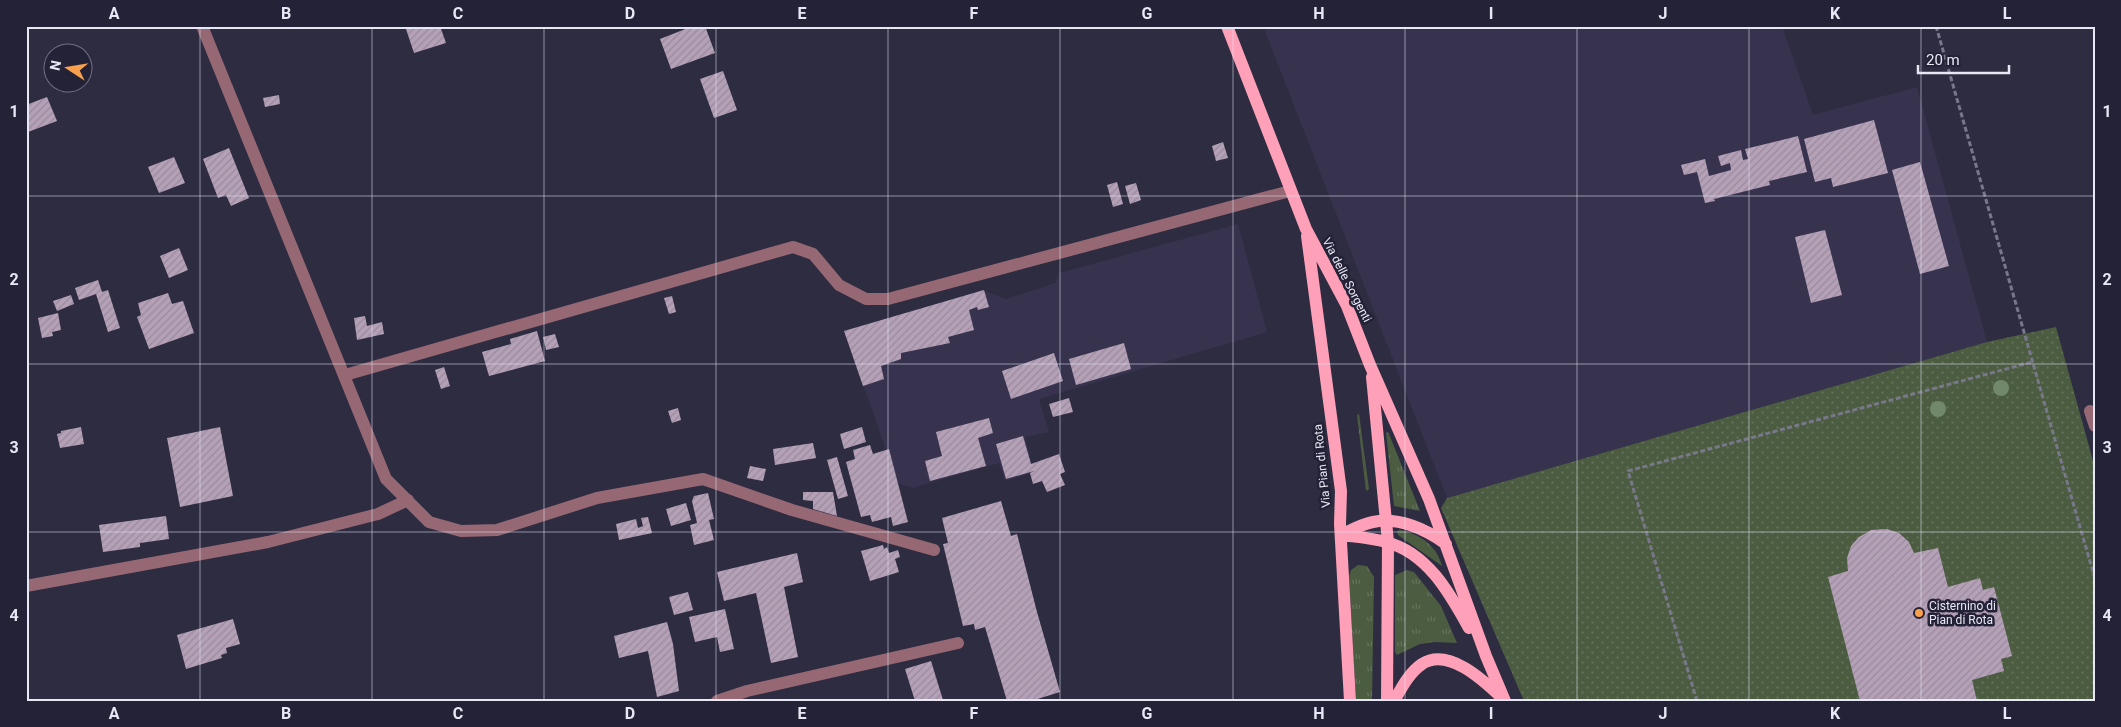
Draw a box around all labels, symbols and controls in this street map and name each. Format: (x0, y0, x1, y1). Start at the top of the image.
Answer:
text: A (109, 4, 120, 23)
text: B (281, 4, 291, 23)
text: C (453, 4, 463, 23)
text: D (625, 4, 635, 23)
text: E (798, 4, 807, 23)
text: F (970, 4, 979, 23)
text: G (1142, 4, 1153, 23)
text: H (1313, 4, 1325, 23)
text: I (1489, 4, 1493, 23)
text: J (1659, 4, 1667, 23)
text: K (1830, 4, 1841, 23)
text: L (2003, 4, 2012, 23)
north arrow (42, 42, 92, 92)
scale bar (1918, 42, 2010, 74)
text: 20 m (1926, 51, 1960, 69)
text: N (46, 59, 64, 72)
text: 1 (9, 102, 19, 121)
text: 1 (2102, 102, 2112, 121)
street label: Via delle Sorgenti (1320, 235, 1374, 325)
text: 2 (9, 270, 19, 289)
text: 2 (2102, 270, 2112, 289)
street label: Via Pian di Rota (1311, 423, 1333, 509)
text: 3 (9, 438, 19, 457)
text: 3 (2102, 438, 2112, 457)
place label: Cisternino di Pian di Rota (1929, 599, 1996, 627)
text: 4 (9, 606, 19, 625)
text: 4 (2102, 606, 2112, 625)
marker: Cisternino di Pian di Rota (1913, 607, 1925, 619)
text: A (109, 704, 120, 723)
text: B (281, 704, 291, 723)
text: C (453, 704, 463, 723)
text: D (625, 704, 635, 723)
text: E (798, 704, 807, 723)
text: F (970, 704, 979, 723)
text: G (1142, 704, 1153, 723)
text: H (1313, 704, 1325, 723)
text: I (1489, 704, 1493, 723)
text: J (1659, 704, 1667, 723)
text: K (1830, 704, 1841, 723)
text: L (2003, 704, 2012, 723)

